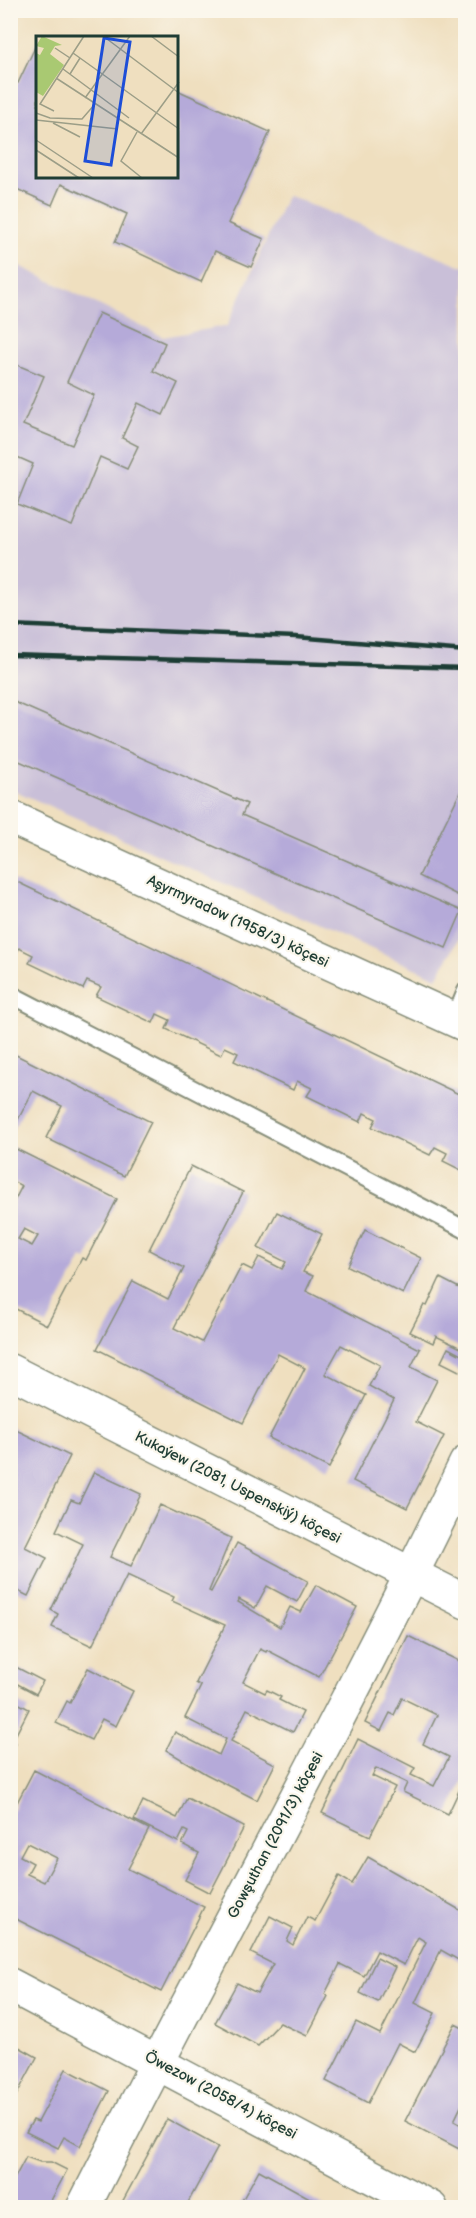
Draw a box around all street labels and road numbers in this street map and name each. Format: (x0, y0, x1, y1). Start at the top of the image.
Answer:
street label: Aşyrmyradow (1958/3) köçesi (144, 871, 332, 972)
street label: Kukaýew (2081, Uspenskiý) köçesi (131, 1427, 344, 1548)
street label: Gowşuthan (2091/3) köçesi (223, 1749, 327, 1922)
street label: Öwezow (2058/4) köçesi (141, 2047, 300, 2144)

